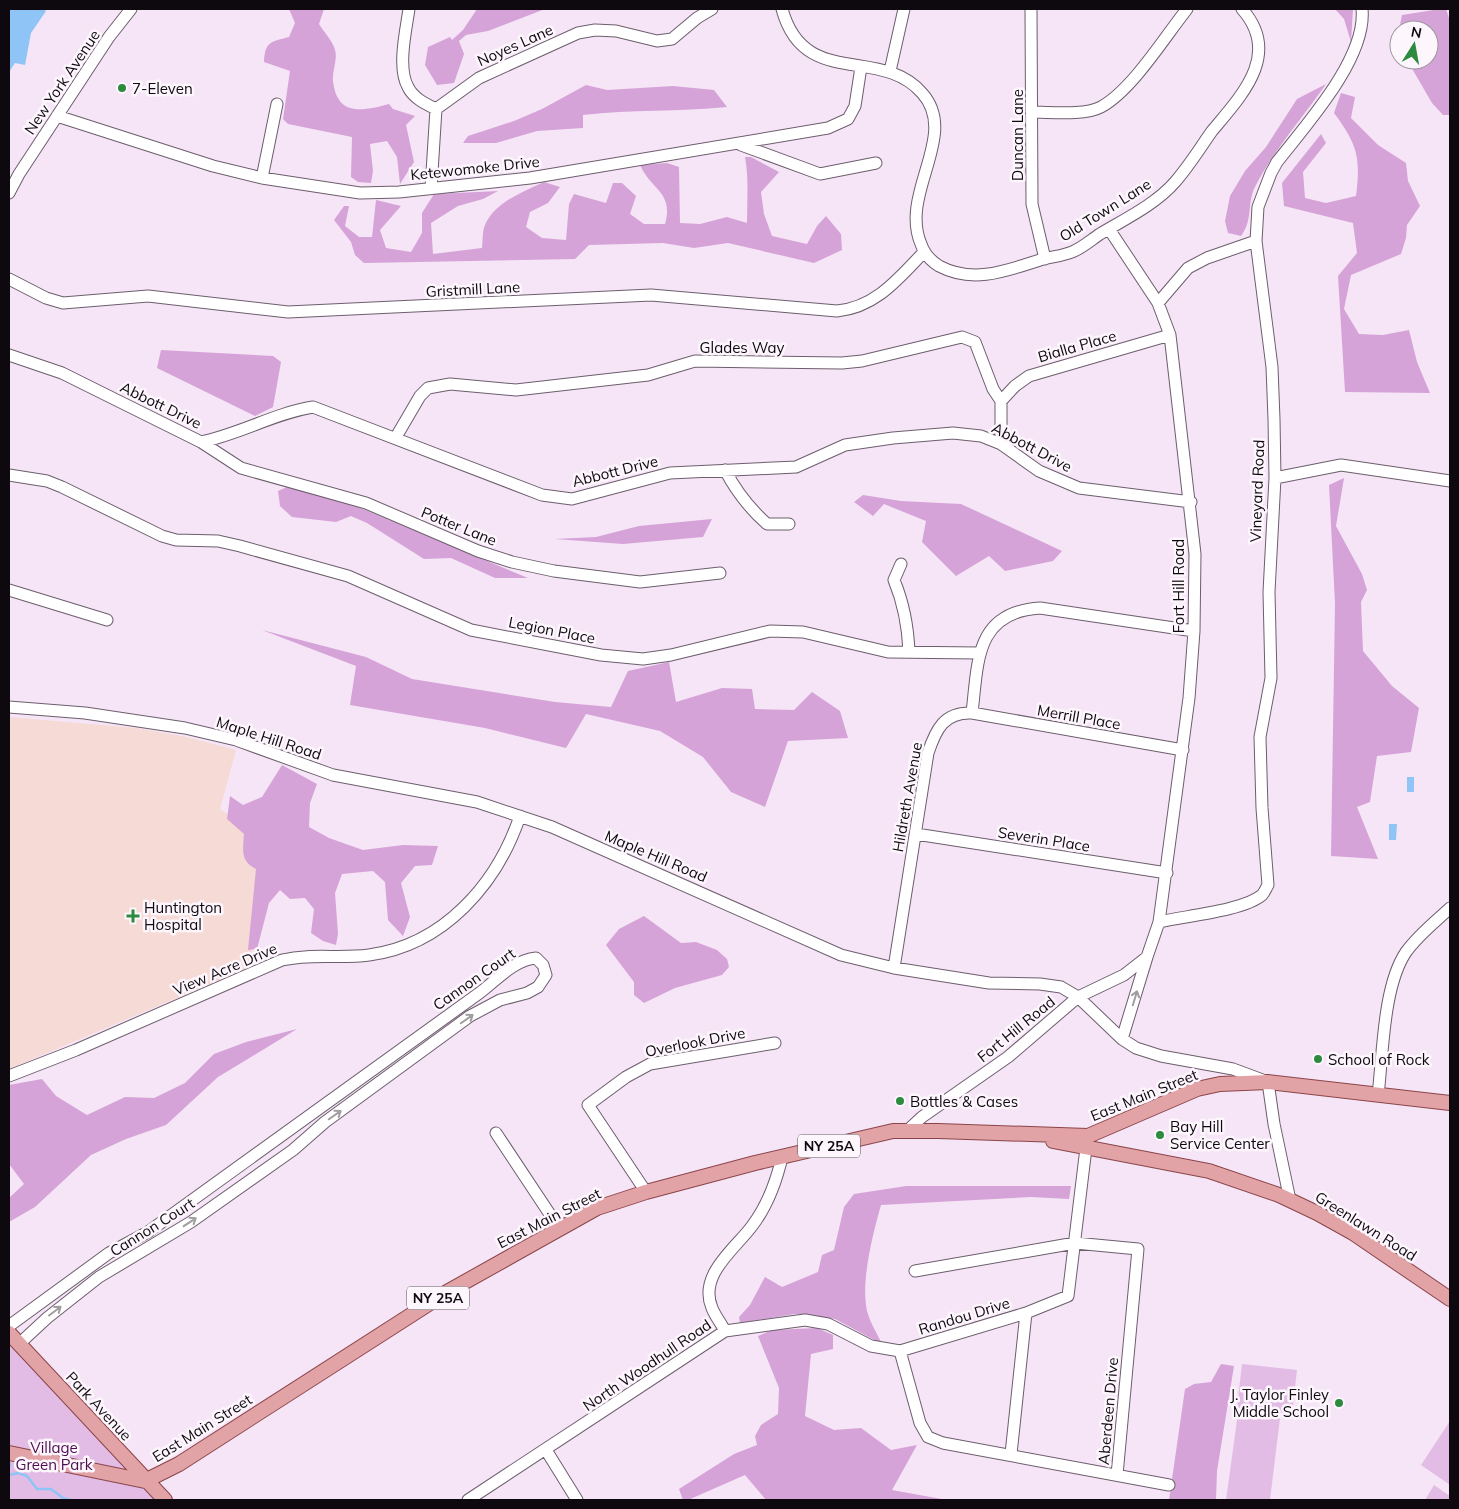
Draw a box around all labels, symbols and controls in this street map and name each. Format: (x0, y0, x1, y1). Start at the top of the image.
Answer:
street label: Noyes Lane (474, 20, 556, 70)
north arrow (1389, 20, 1439, 70)
text: N (1410, 22, 1423, 42)
street label: New York Avenue (20, 26, 104, 138)
place label: 7-Eleven (132, 79, 193, 98)
marker: 7-Eleven (116, 82, 128, 94)
street label: Duncan Lane (1008, 89, 1027, 181)
street label: Ketewomoke Drive (409, 152, 541, 184)
street label: Old Town Lane (1056, 174, 1154, 246)
street label: Gristmill Lane (425, 277, 521, 301)
street label: Bialla Place (1036, 326, 1118, 366)
street label: Glades Way (700, 338, 784, 357)
street label: Abbott Drive (117, 377, 205, 433)
street label: Abbott Drive (989, 418, 1075, 476)
street label: Vineyard Road (1246, 439, 1268, 543)
street label: Abbott Drive (570, 451, 660, 491)
street label: Potter Lane (418, 502, 500, 550)
street label: Fort Hill Road (1169, 539, 1188, 633)
street label: Legion Place (507, 612, 597, 648)
street label: Merrill Place (1036, 700, 1122, 734)
street label: Maple Hill Road (214, 712, 324, 764)
street label: Hildreth Avenue (888, 741, 926, 853)
street label: Severin Place (997, 822, 1091, 856)
street label: Maple Hill Road (602, 826, 710, 886)
place label: Huntington Hospital (144, 898, 222, 934)
marker: Huntington Hospital (126, 909, 140, 923)
street label: View Acre Drive (170, 939, 280, 999)
street label: Cannon Court (429, 944, 519, 1014)
one-way arrow (1130, 990, 1140, 1006)
street label: Fort Hill Road (973, 992, 1059, 1066)
one-way arrow (459, 1014, 473, 1024)
street label: Overlook Drive (643, 1023, 747, 1061)
place label: School of Rock (1328, 1050, 1430, 1069)
marker: School of Rock (1312, 1053, 1324, 1065)
street label: East Main Street (1088, 1065, 1200, 1125)
place label: Bottles & Cases (910, 1092, 1018, 1111)
marker: Bottles & Cases (894, 1095, 906, 1107)
one-way arrow (328, 1110, 342, 1120)
place label: Bay Hill Service Center (1170, 1117, 1270, 1153)
marker: Bay Hill Service Center (1154, 1129, 1166, 1141)
road number: NY 25A (798, 1134, 860, 1158)
street label: East Main Street (494, 1184, 604, 1252)
street label: Greenlawn Road (1312, 1187, 1420, 1265)
street label: Cannon Court (106, 1194, 198, 1260)
one-way arrow (183, 1217, 197, 1227)
road number: NY 25A (407, 1286, 469, 1310)
street label: Randou Drive (916, 1293, 1012, 1339)
one-way arrow (48, 1306, 61, 1317)
street label: North Woodhull Road (579, 1315, 715, 1415)
street label: Aberdeen Drive (1094, 1356, 1122, 1466)
street label: Park Avenue (62, 1367, 136, 1445)
place label: J. Taylor Finley Middle School (1230, 1385, 1329, 1421)
street label: East Main Street (149, 1390, 255, 1466)
marker: J. Taylor Finley Middle School (1333, 1397, 1345, 1409)
park label: Village Green Park (16, 1438, 93, 1474)

